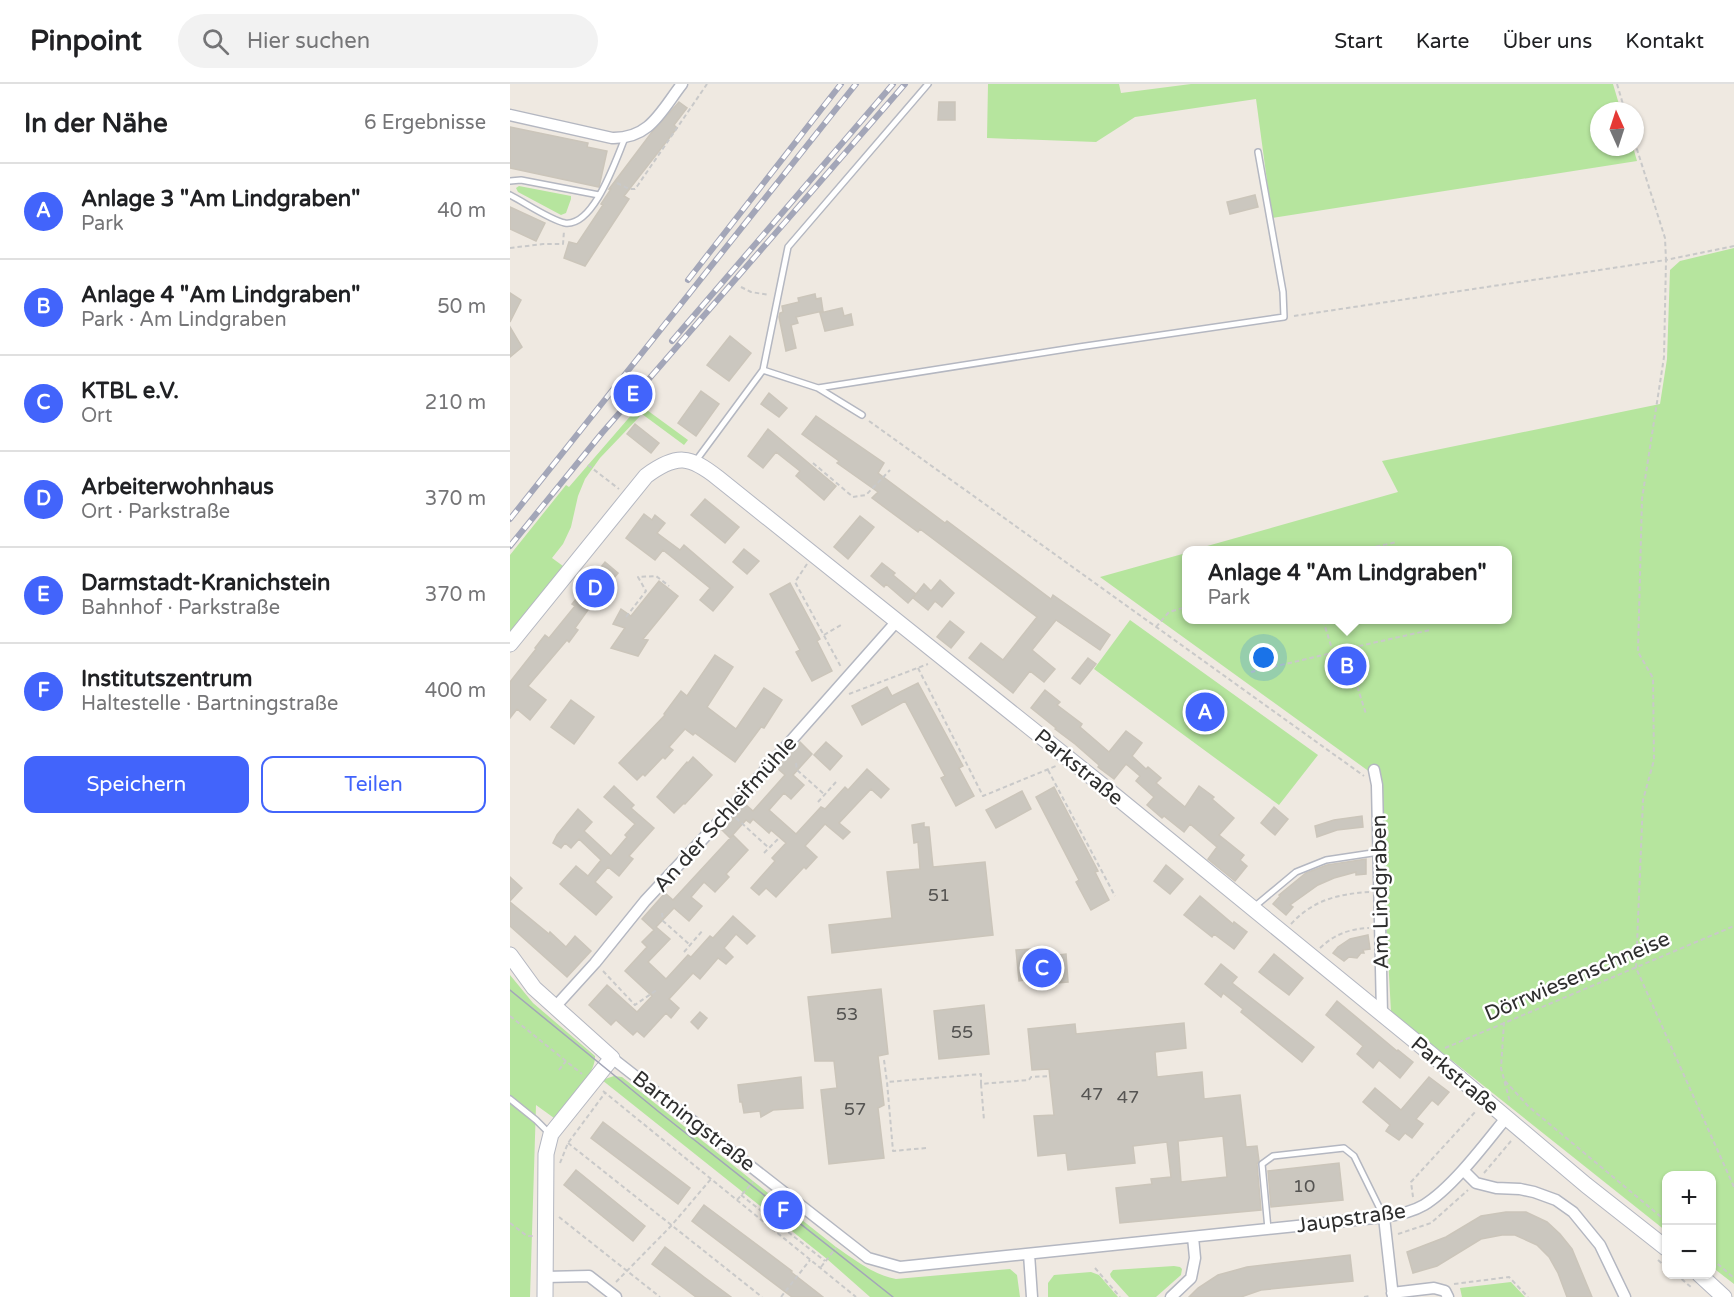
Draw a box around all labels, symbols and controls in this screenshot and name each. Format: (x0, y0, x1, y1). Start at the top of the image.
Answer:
search box (178, 14, 598, 68)
text: Pinpoint (30, 24, 142, 58)
icon: search (199, 25, 232, 58)
text: Hier suchen (247, 28, 370, 54)
text: Start (1334, 29, 1383, 54)
text: Karte (1416, 29, 1469, 54)
text: Über uns (1502, 29, 1592, 54)
text: Kontakt (1625, 29, 1704, 54)
north arrow (1590, 102, 1644, 156)
text: In der Nähe (24, 108, 168, 139)
text: 6 Ergebnisse (364, 111, 486, 135)
text: Anlage 3 "Am Lindgraben" (81, 186, 360, 212)
text: A (36, 199, 51, 223)
text: 40 m (437, 199, 486, 223)
text: Park (81, 212, 124, 236)
text: Anlage 4 "Am Lindgraben" (81, 282, 360, 308)
text: B (37, 295, 50, 319)
text: 50 m (437, 295, 486, 319)
text: Park · Am Lindgraben (81, 308, 287, 332)
pin: E (614, 372, 652, 416)
text: KTBL e.V. (81, 378, 179, 404)
text: C (37, 391, 50, 415)
text: 210 m (425, 391, 486, 415)
text: Ort (81, 404, 112, 428)
text: Arbeiterwohnhaus (81, 474, 274, 500)
text: D (36, 487, 51, 511)
text: 370 m (425, 487, 486, 511)
text: Ort · Parkstraße (81, 500, 230, 524)
popup (1182, 546, 1512, 624)
text: Anlage 4 "Am Lindgraben" (1207, 560, 1487, 586)
pin: D (576, 566, 614, 610)
text: Darmstadt-Kranichstein (81, 570, 330, 596)
text: E (37, 583, 50, 607)
text: 370 m (425, 583, 486, 607)
text: Park (1207, 586, 1250, 610)
text: Bahnhof · Parkstraße (81, 596, 280, 620)
your location (1249, 643, 1278, 672)
pin: B (1328, 644, 1366, 688)
text: Institutszentrum (81, 666, 253, 692)
text: F (37, 679, 50, 703)
text: 400 m (425, 679, 486, 703)
pin: A (1186, 690, 1224, 734)
text: Haltestelle · Bartningstraße (81, 692, 338, 716)
street label: Parkstraße (1029, 724, 1128, 811)
street label: An der Schleifmühle (649, 731, 802, 898)
button: Speichern (24, 756, 249, 813)
button: Teilen (261, 756, 486, 813)
street label: Am Lindgraben (1367, 814, 1394, 970)
house number: 51 (928, 884, 950, 906)
street label: Dörrwiesenschneise (1481, 926, 1674, 1027)
pin: C (1022, 946, 1062, 990)
house number: 53 (836, 1003, 858, 1025)
house number: 55 (951, 1021, 973, 1043)
street label: Parkstraße (1406, 1031, 1504, 1120)
street label: Bartningstraße (627, 1066, 760, 1177)
house number: 47 (1081, 1083, 1103, 1105)
house number: 47 (1117, 1086, 1139, 1108)
house number: 57 (844, 1098, 866, 1120)
map controls (1662, 1171, 1716, 1279)
button: + (1662, 1171, 1716, 1225)
house number: 10 (1293, 1175, 1315, 1197)
pin: F (764, 1188, 802, 1232)
street label: Jaupstraße (1295, 1198, 1407, 1239)
button: − (1662, 1225, 1716, 1279)

